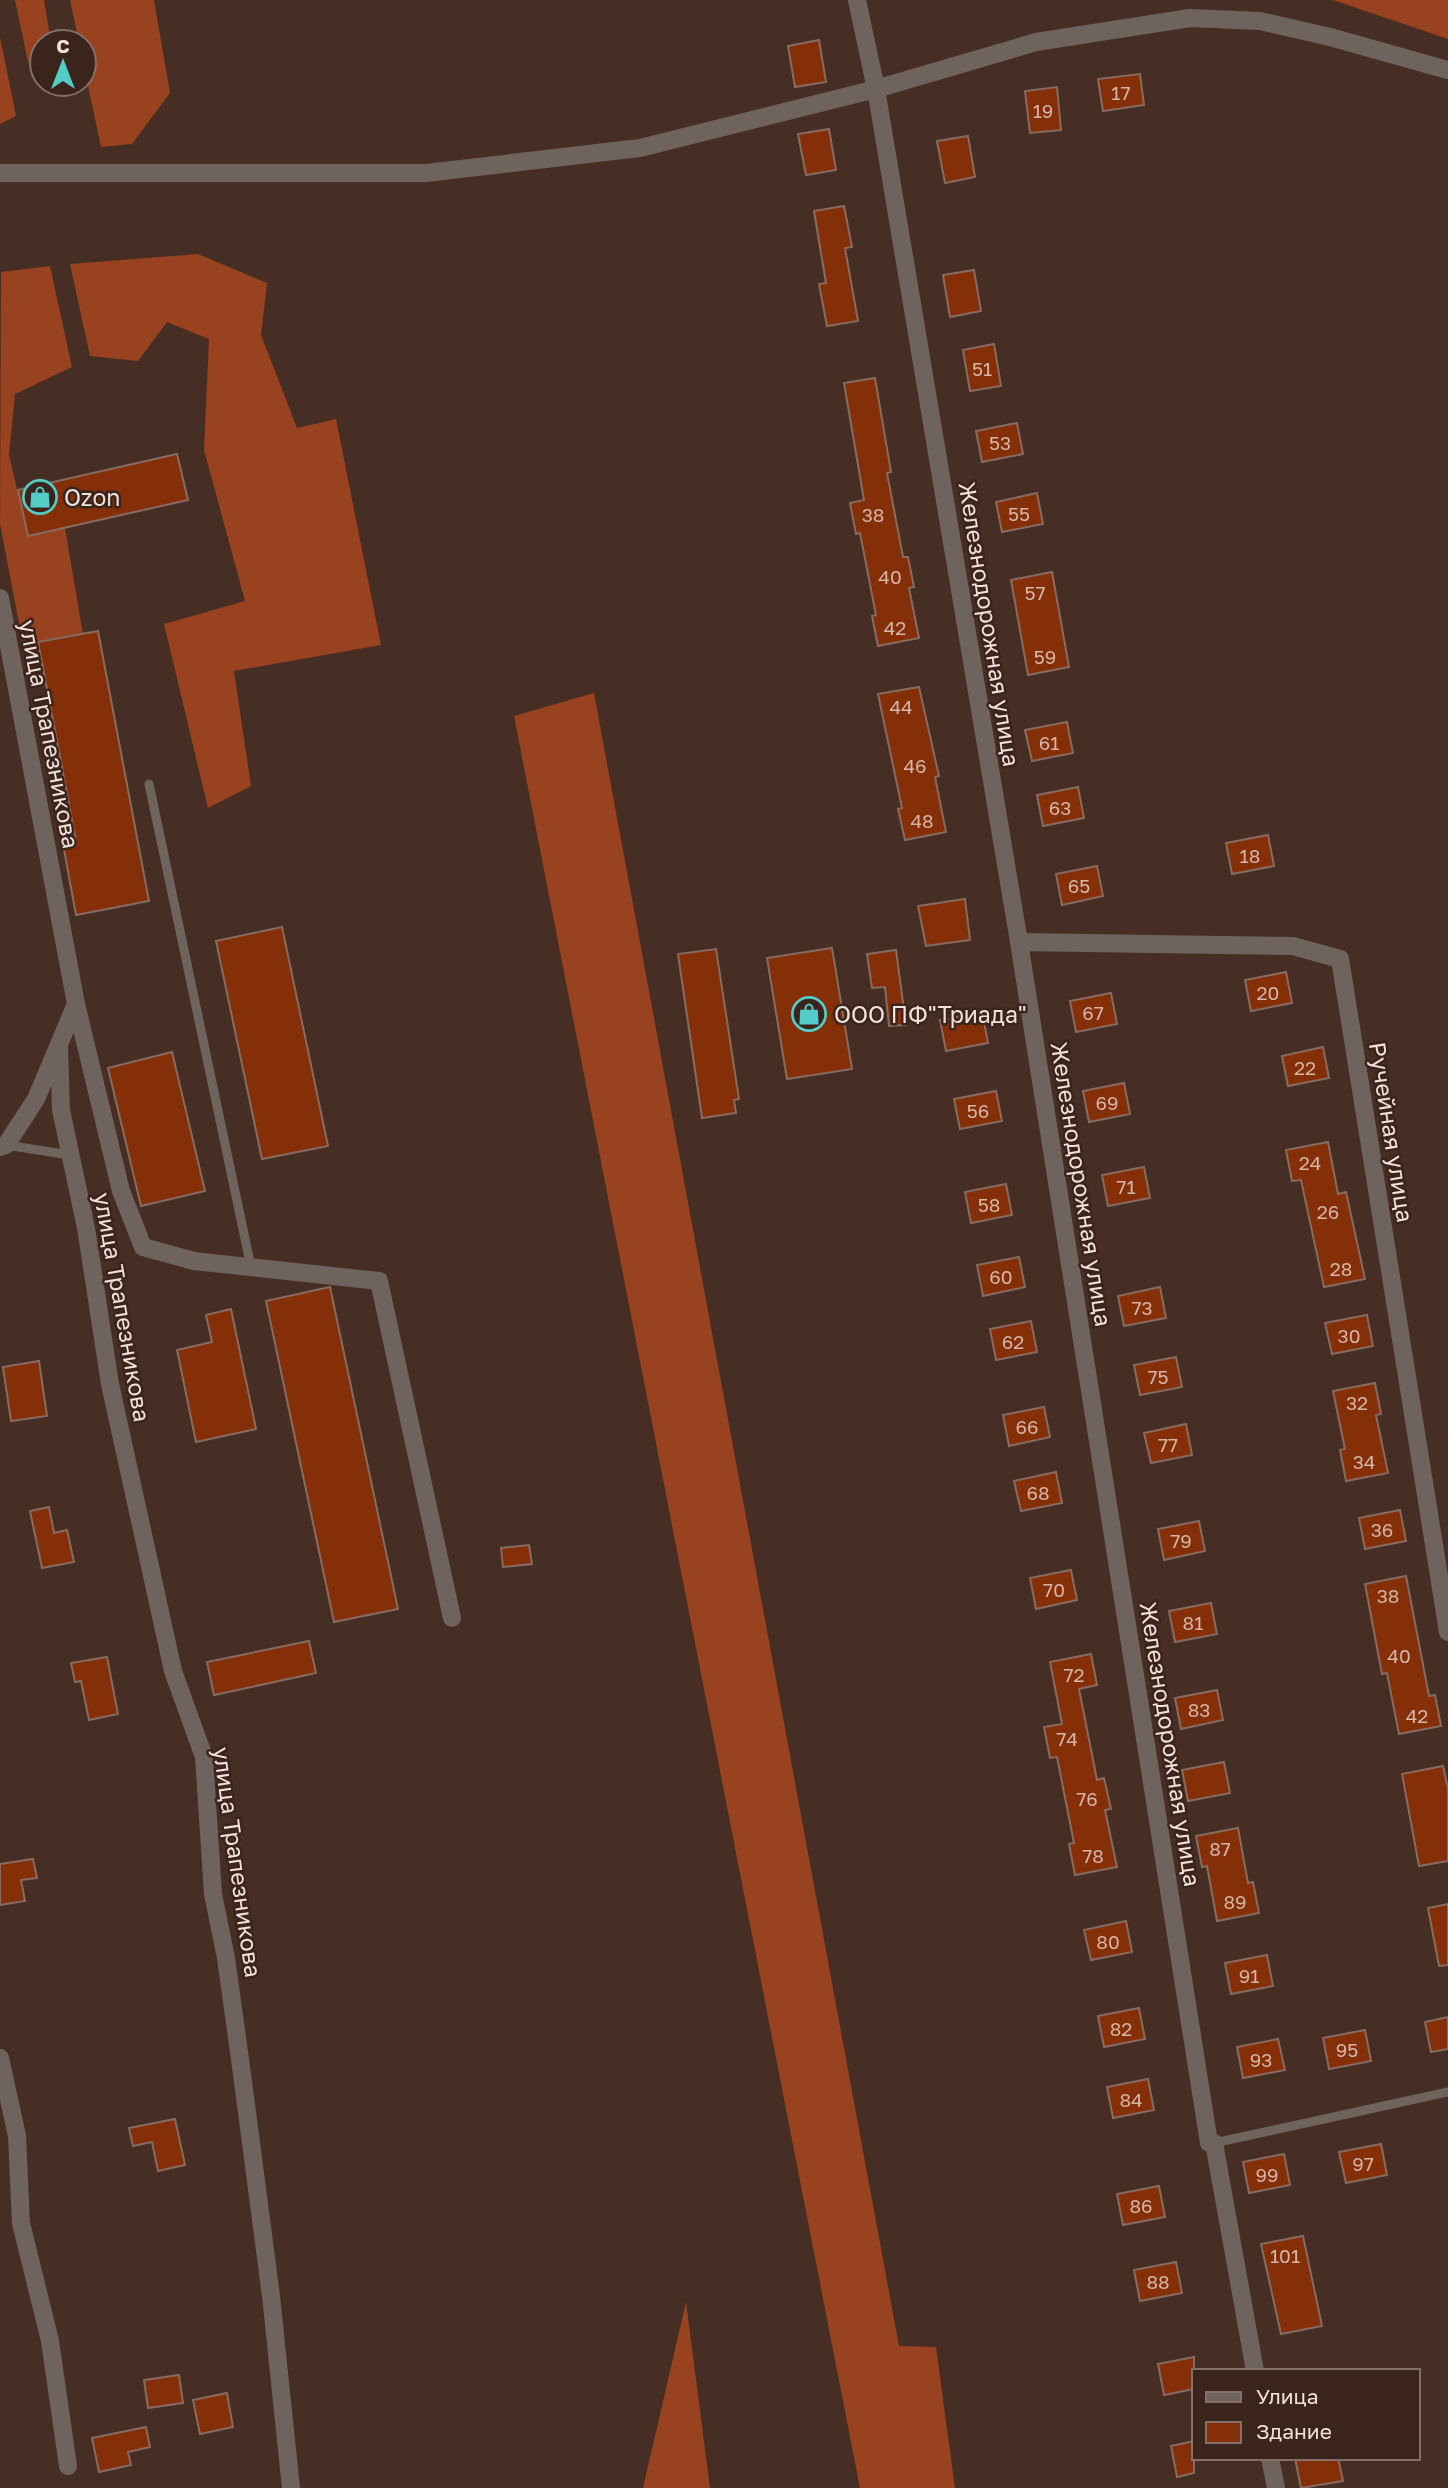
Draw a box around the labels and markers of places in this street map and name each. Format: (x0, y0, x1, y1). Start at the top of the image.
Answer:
shop icon: Ozon (21, 478, 59, 516)
place label: Ozon (64, 483, 120, 511)
shop icon: ООО ПФ"Триада" (790, 995, 828, 1033)
place label: ООО ПФ"Триада" (834, 1000, 1027, 1028)

